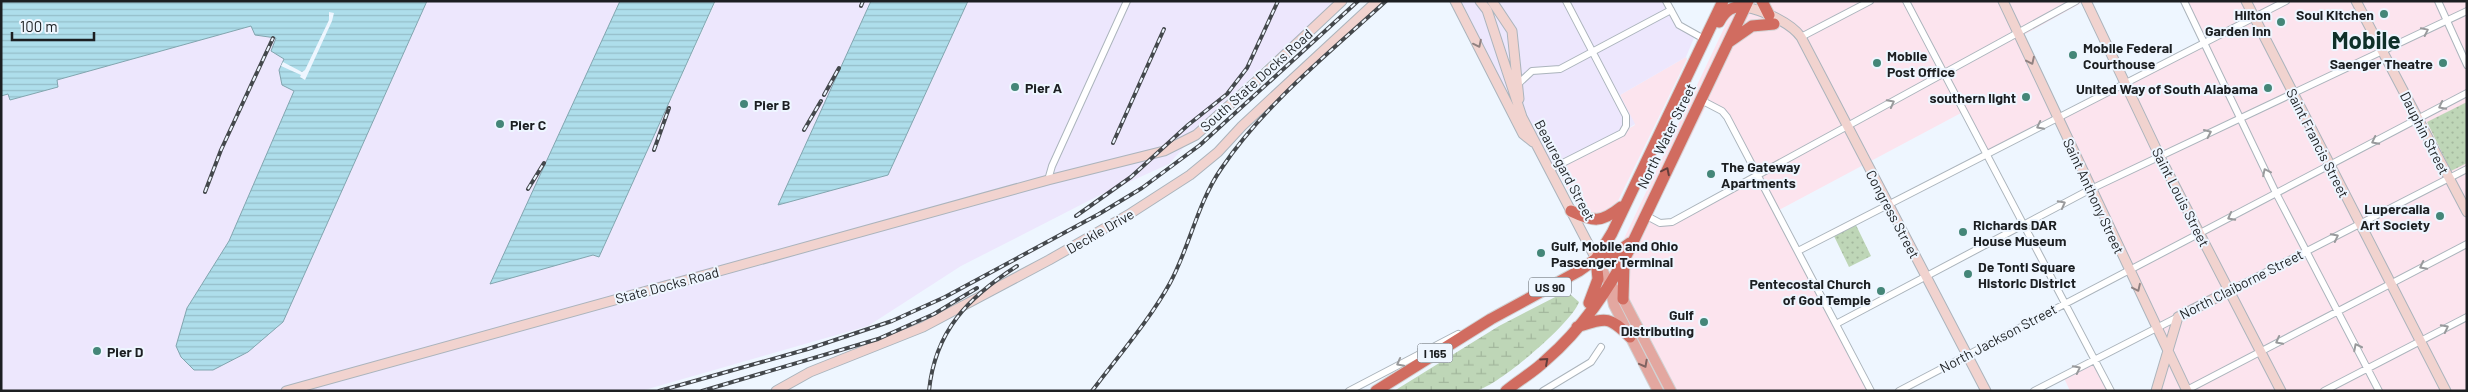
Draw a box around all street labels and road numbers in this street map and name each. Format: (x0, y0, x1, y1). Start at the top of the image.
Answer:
street label: South State Docks Road (1196, 25, 1316, 135)
street label: North Water Street (1633, 81, 1699, 191)
street label: Saint Francis Street (2283, 86, 2353, 200)
street label: Dauphin Street (2397, 89, 2453, 177)
street label: Beauregard Street (1531, 117, 1599, 223)
street label: Saint Anthony Street (2060, 136, 2128, 256)
street label: Saint Louis Street (2149, 145, 2213, 249)
street label: Congress Street (1863, 167, 1923, 261)
street label: Deckle Drive (1063, 205, 1137, 257)
street label: North Claiborne Street (2176, 245, 2306, 323)
street label: State Docks Road (613, 263, 721, 307)
road number: US 90 (1529, 278, 1571, 296)
street label: North Jackson Street (1937, 300, 2059, 376)
road number: I 165 (1418, 343, 1452, 362)

